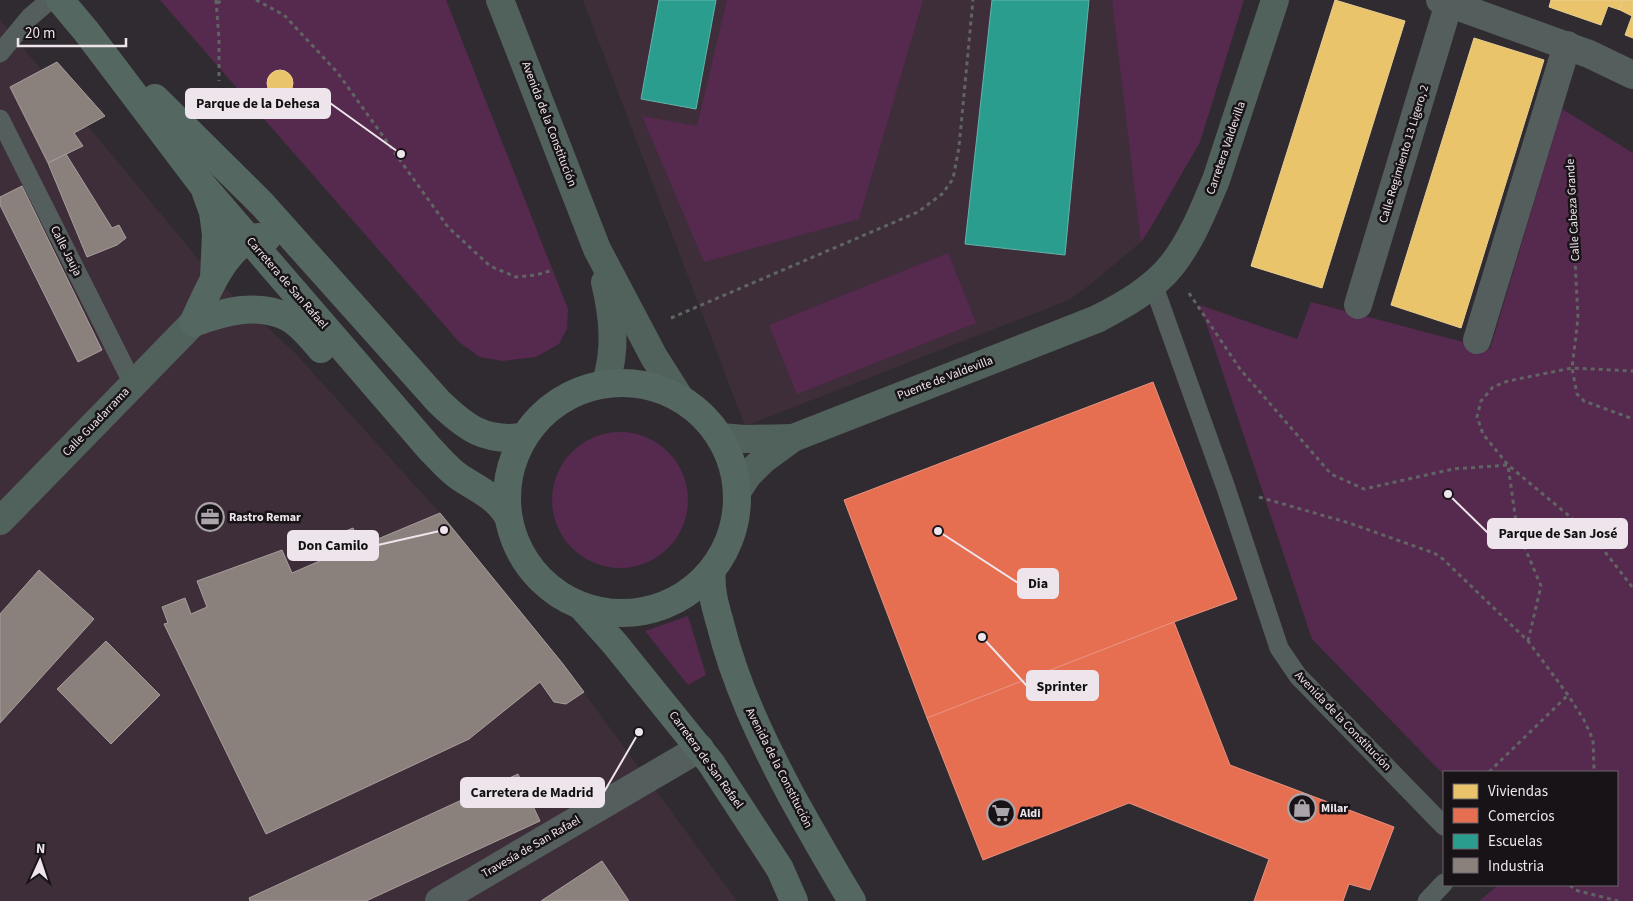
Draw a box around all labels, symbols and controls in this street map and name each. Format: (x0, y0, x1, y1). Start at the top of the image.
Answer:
scale bar (18, 15, 125, 47)
text: 20 m (25, 23, 55, 44)
street label: Avenida de la Constitución (517, 59, 581, 189)
street label: Calle Regimiento 13 Ligero, 2 (1375, 83, 1433, 225)
callout: Parque de la Dehesa (186, 89, 330, 118)
text: Parque de la Dehesa (196, 94, 320, 114)
street label: Carretera Valdevilla (1202, 99, 1250, 197)
street label: Calle Cabeza Grande (1562, 158, 1584, 262)
street label: Calle Jauja (46, 223, 86, 279)
street label: Carretera de San Rafael (242, 233, 332, 333)
street label: Puente de Valdevilla (895, 352, 995, 404)
street label: Calle Guadarrama (59, 384, 133, 460)
office icon: Rastro Remar (195, 502, 225, 532)
place label: Rastro Remar (229, 509, 301, 526)
callout: Parque de San José (1488, 519, 1627, 548)
text: Parque de San José (1498, 524, 1618, 544)
callout: Don Camilo (288, 531, 378, 560)
text: Don Camilo (298, 536, 369, 556)
callout: Dia (1018, 569, 1058, 598)
text: Dia (1028, 574, 1048, 594)
street label: Avenida de la Constitución (1291, 667, 1395, 775)
callout: Sprinter (1027, 671, 1098, 700)
text: Sprinter (1036, 677, 1088, 697)
street label: Avenida de la Constitución (741, 705, 817, 831)
street label: Carretera de San Rafael (665, 708, 747, 812)
legend (1443, 771, 1618, 886)
callout: Carretera de Madrid (461, 778, 604, 807)
text: Viviendas (1488, 781, 1548, 802)
text: Carretera de Madrid (471, 783, 593, 803)
shop icon: Milar (1287, 793, 1317, 823)
supermarket icon: Aldi (986, 798, 1016, 828)
place label: Milar (1321, 800, 1348, 817)
place label: Aldi (1019, 805, 1041, 822)
text: Comercios (1488, 806, 1555, 827)
street label: Travesía de San Rafael (479, 812, 583, 882)
text: Escuelas (1488, 831, 1542, 852)
north arrow (15, 836, 65, 886)
text: N (35, 839, 46, 859)
text: Industria (1488, 856, 1544, 877)

